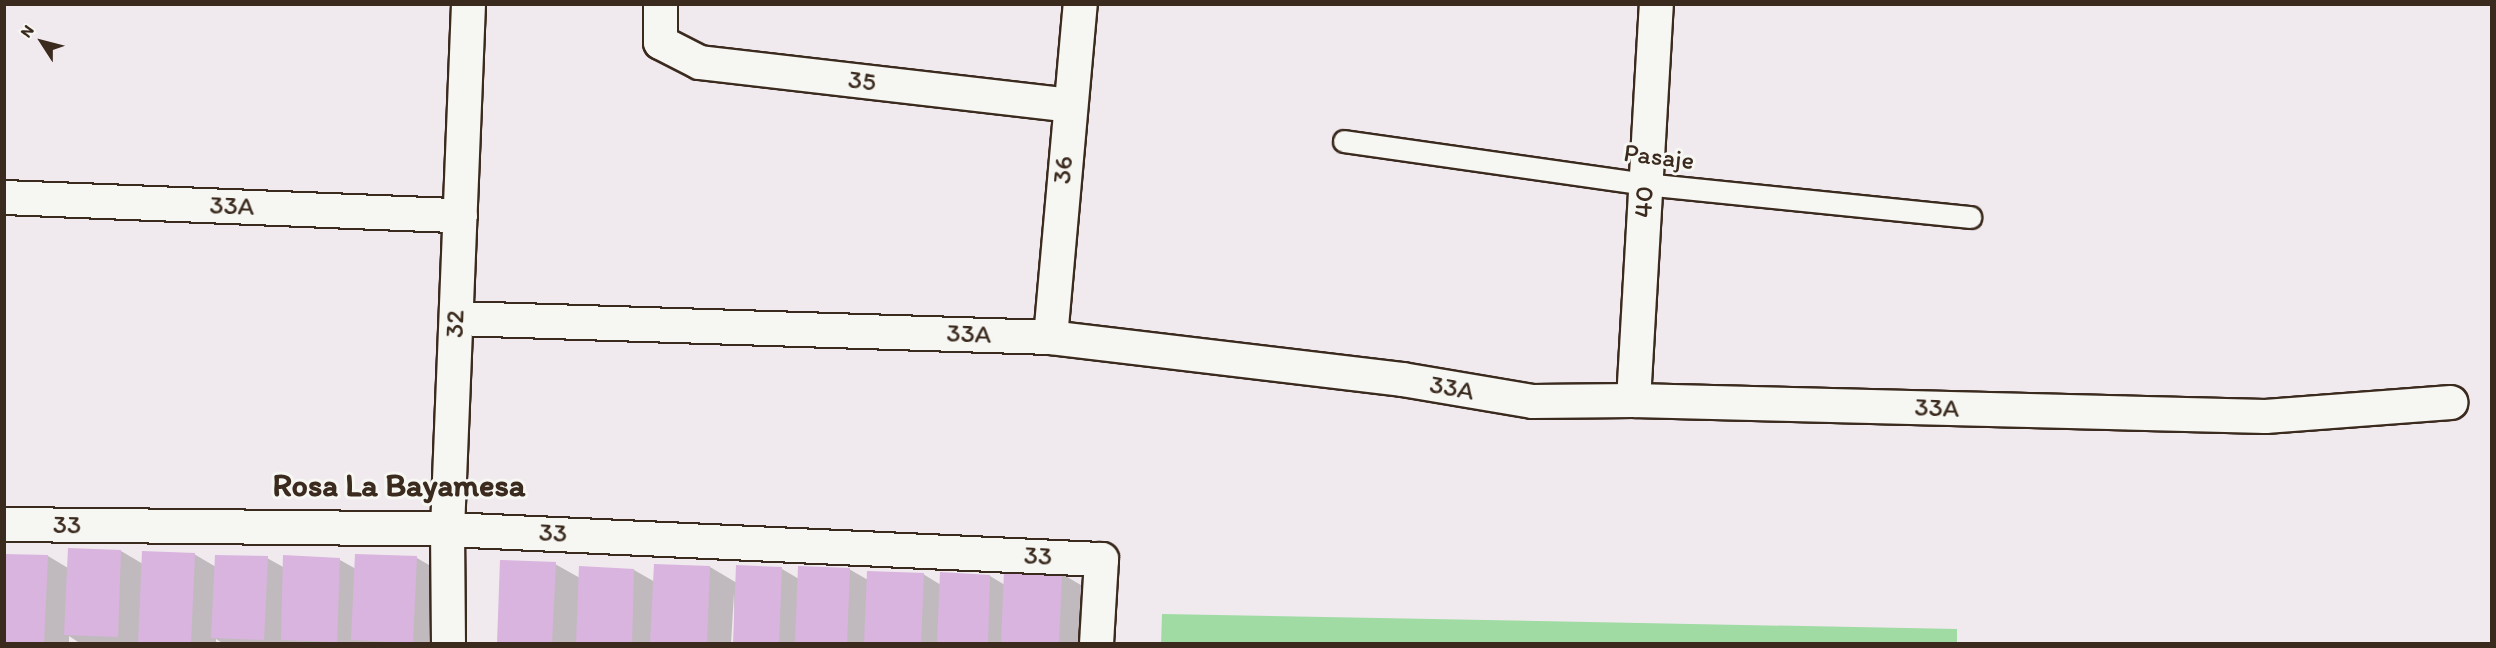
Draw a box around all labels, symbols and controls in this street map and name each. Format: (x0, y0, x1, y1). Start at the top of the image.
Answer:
north arrow (12, 12, 72, 72)
text: N (16, 21, 38, 41)
street label: 35 (846, 64, 878, 98)
street label: Pasaje (1622, 137, 1696, 177)
street label: 36 (1046, 155, 1080, 185)
street label: 40 (1628, 185, 1660, 219)
street label: 33A (209, 190, 255, 222)
street label: 32 (439, 310, 471, 338)
street label: 33A (946, 318, 992, 350)
street label: 33A (1427, 369, 1477, 407)
street label: 33A (1914, 392, 1960, 424)
district label: Rosa La Bayamesa (273, 466, 525, 504)
street label: 33 (53, 509, 81, 541)
street label: 33 (538, 517, 568, 549)
street label: 33 (1023, 540, 1053, 572)

